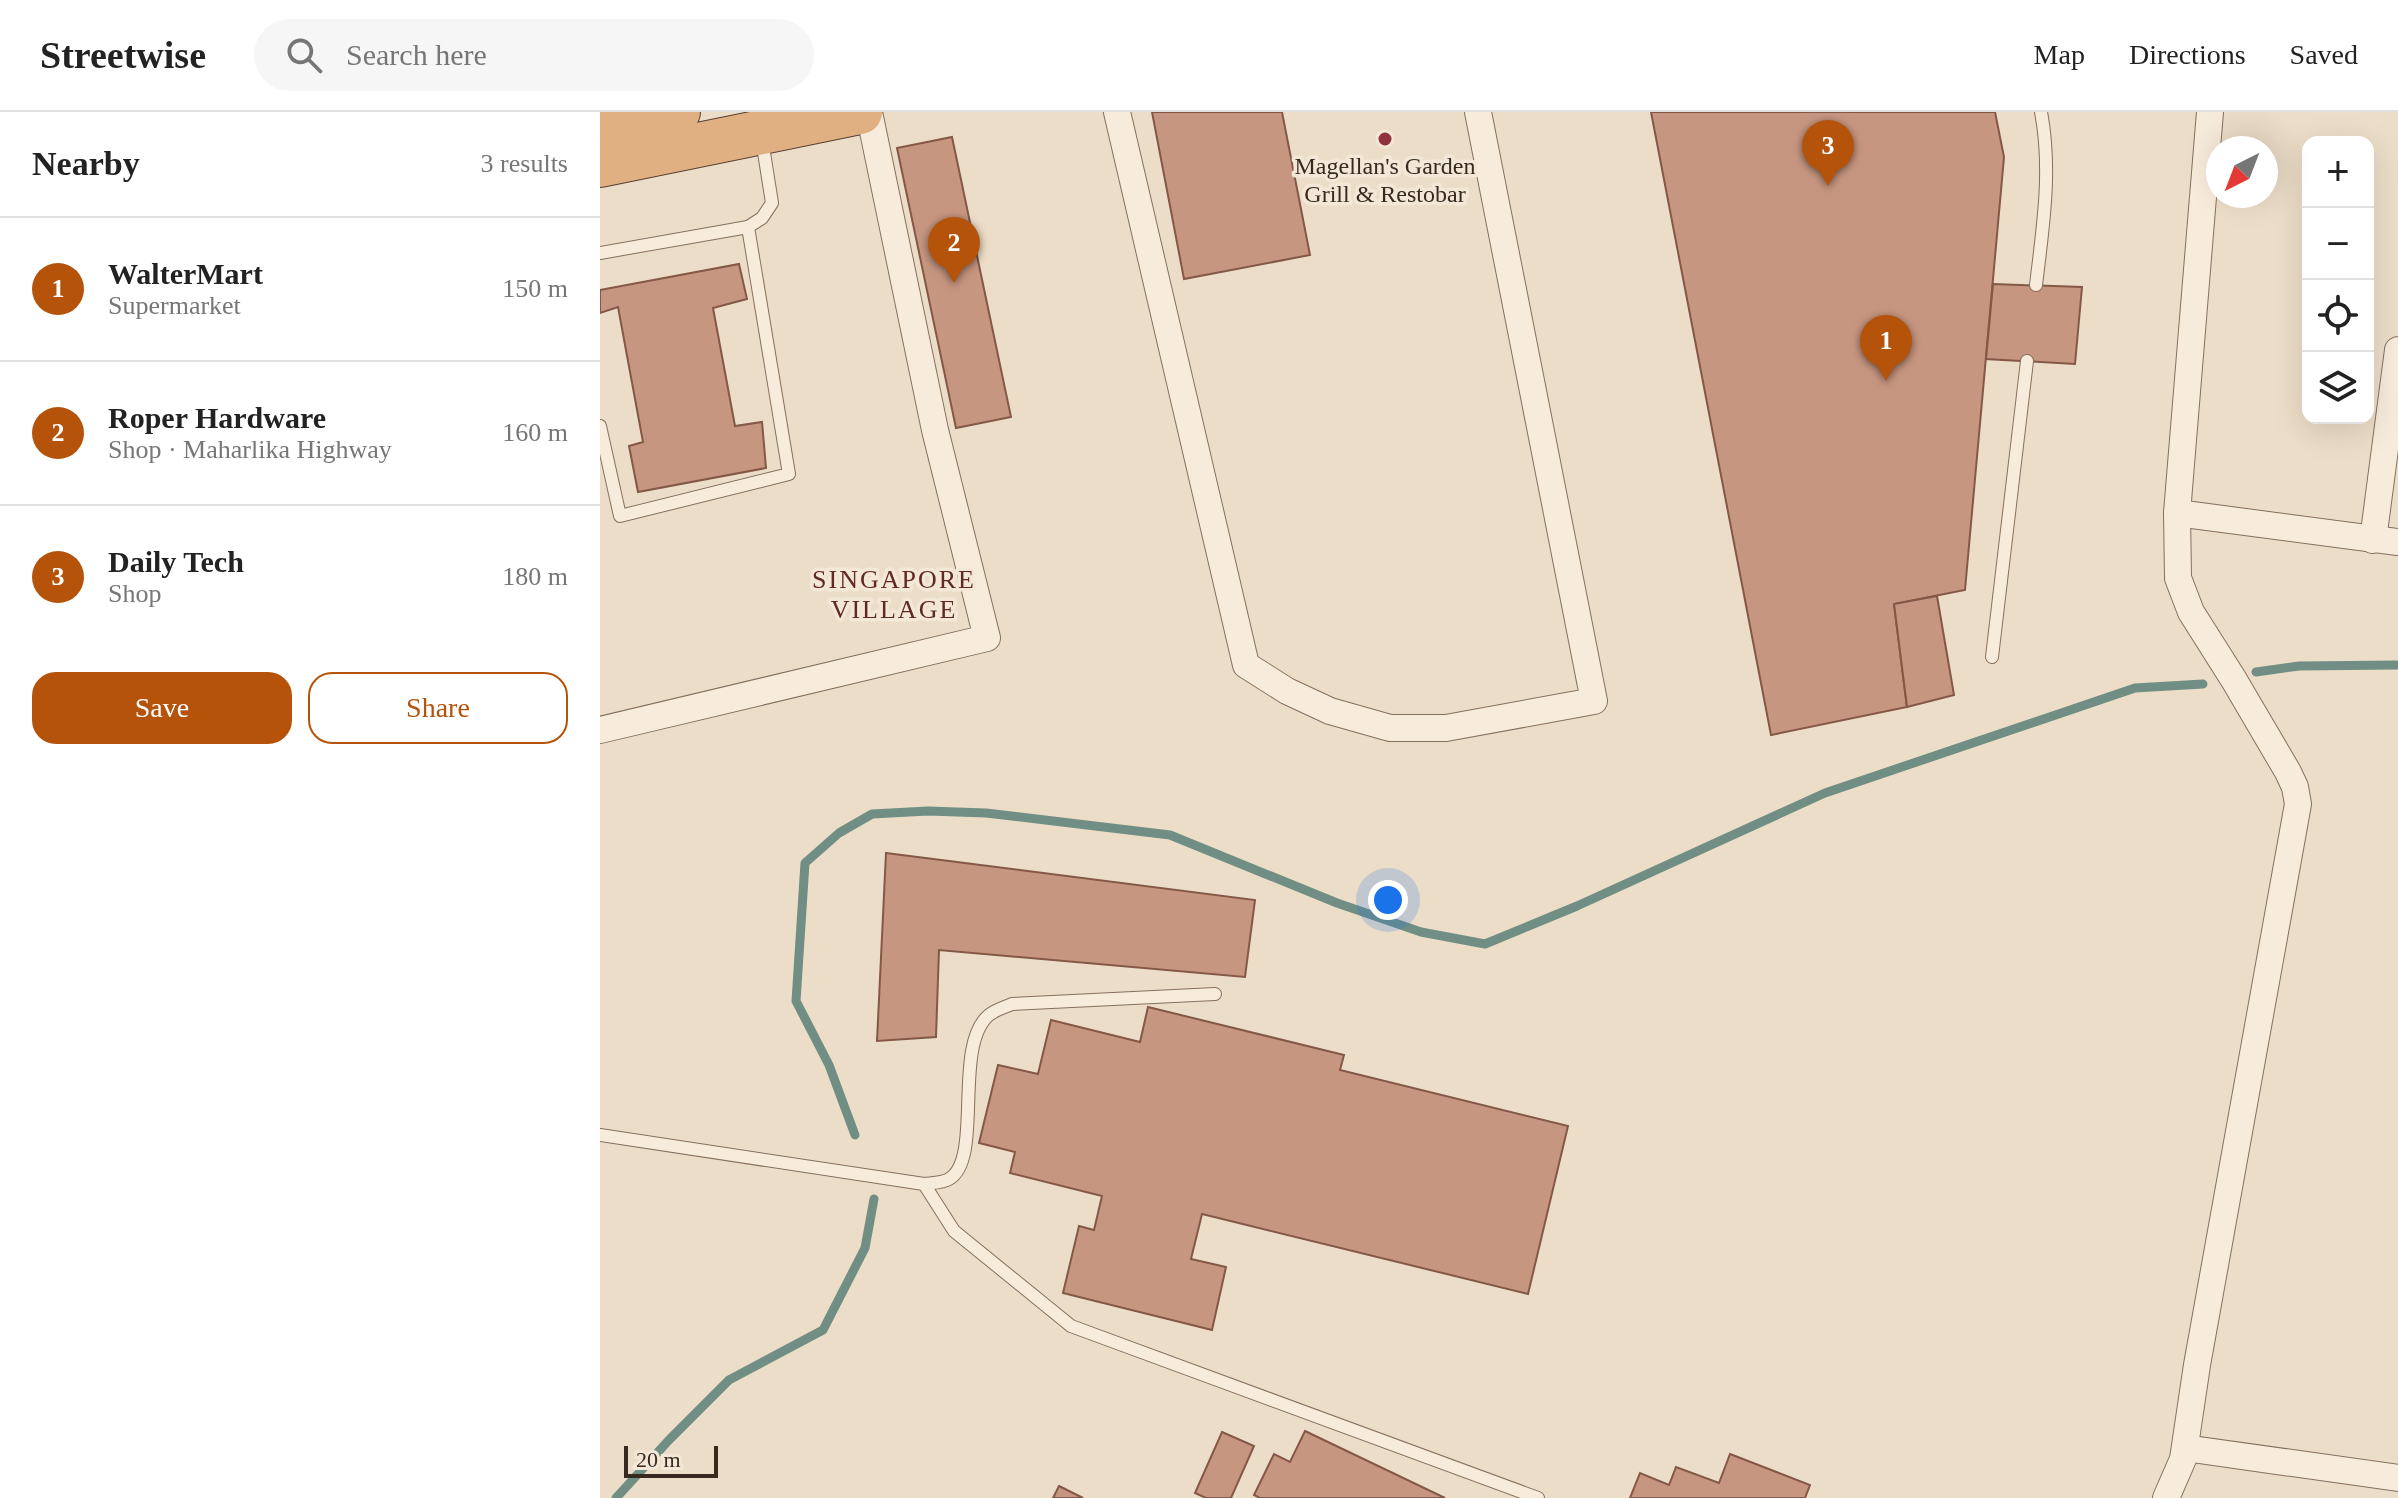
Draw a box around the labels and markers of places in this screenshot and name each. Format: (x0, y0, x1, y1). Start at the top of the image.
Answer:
pin: 3 (1802, 120, 1854, 186)
marker: Magellan's Garden Grill & Restobar (1376, 130, 1394, 148)
place label: Magellan's Garden Grill & Restobar (1295, 153, 1475, 207)
pin: 2 (928, 217, 980, 283)
pin: 1 (1860, 315, 1912, 381)

